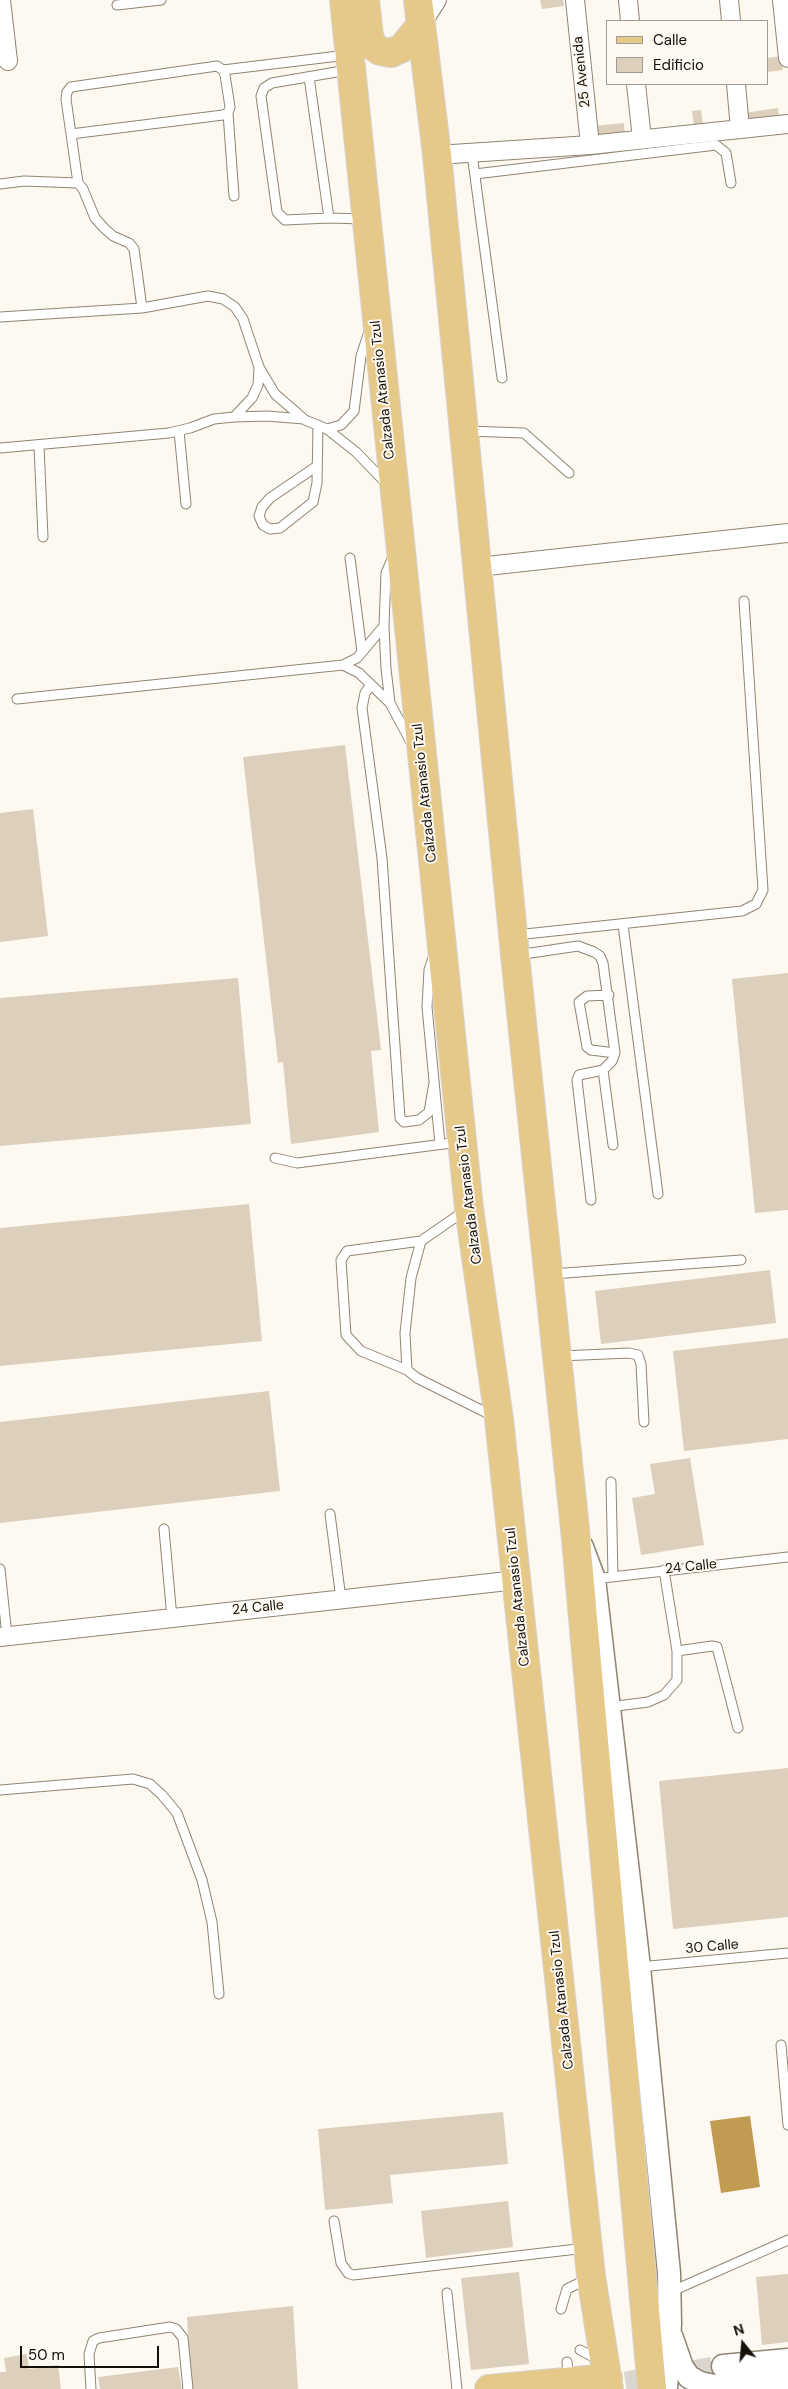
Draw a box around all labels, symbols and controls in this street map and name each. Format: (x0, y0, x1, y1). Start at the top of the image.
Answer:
legend (606, 20, 768, 85)
text: Calle (653, 30, 687, 50)
street label: 25 Avenida (570, 35, 594, 109)
text: Edificio (653, 55, 704, 75)
street label: Calzada Atanasio Tzul (367, 320, 399, 460)
street label: Calzada Atanasio Tzul (409, 723, 441, 863)
street label: Calzada Atanasio Tzul (452, 1125, 486, 1265)
street label: Calzada Atanasio Tzul (502, 1527, 534, 1667)
street label: 24 Calle (664, 1556, 718, 1578)
street label: 24 Calle (231, 1597, 285, 1619)
street label: Calzada Atanasio Tzul (546, 1930, 578, 2070)
street label: 30 Calle (685, 1936, 739, 1958)
north arrow (718, 2319, 768, 2369)
text: N (731, 2320, 746, 2340)
scale bar (22, 2336, 161, 2368)
text: 50 m (28, 2345, 65, 2365)

